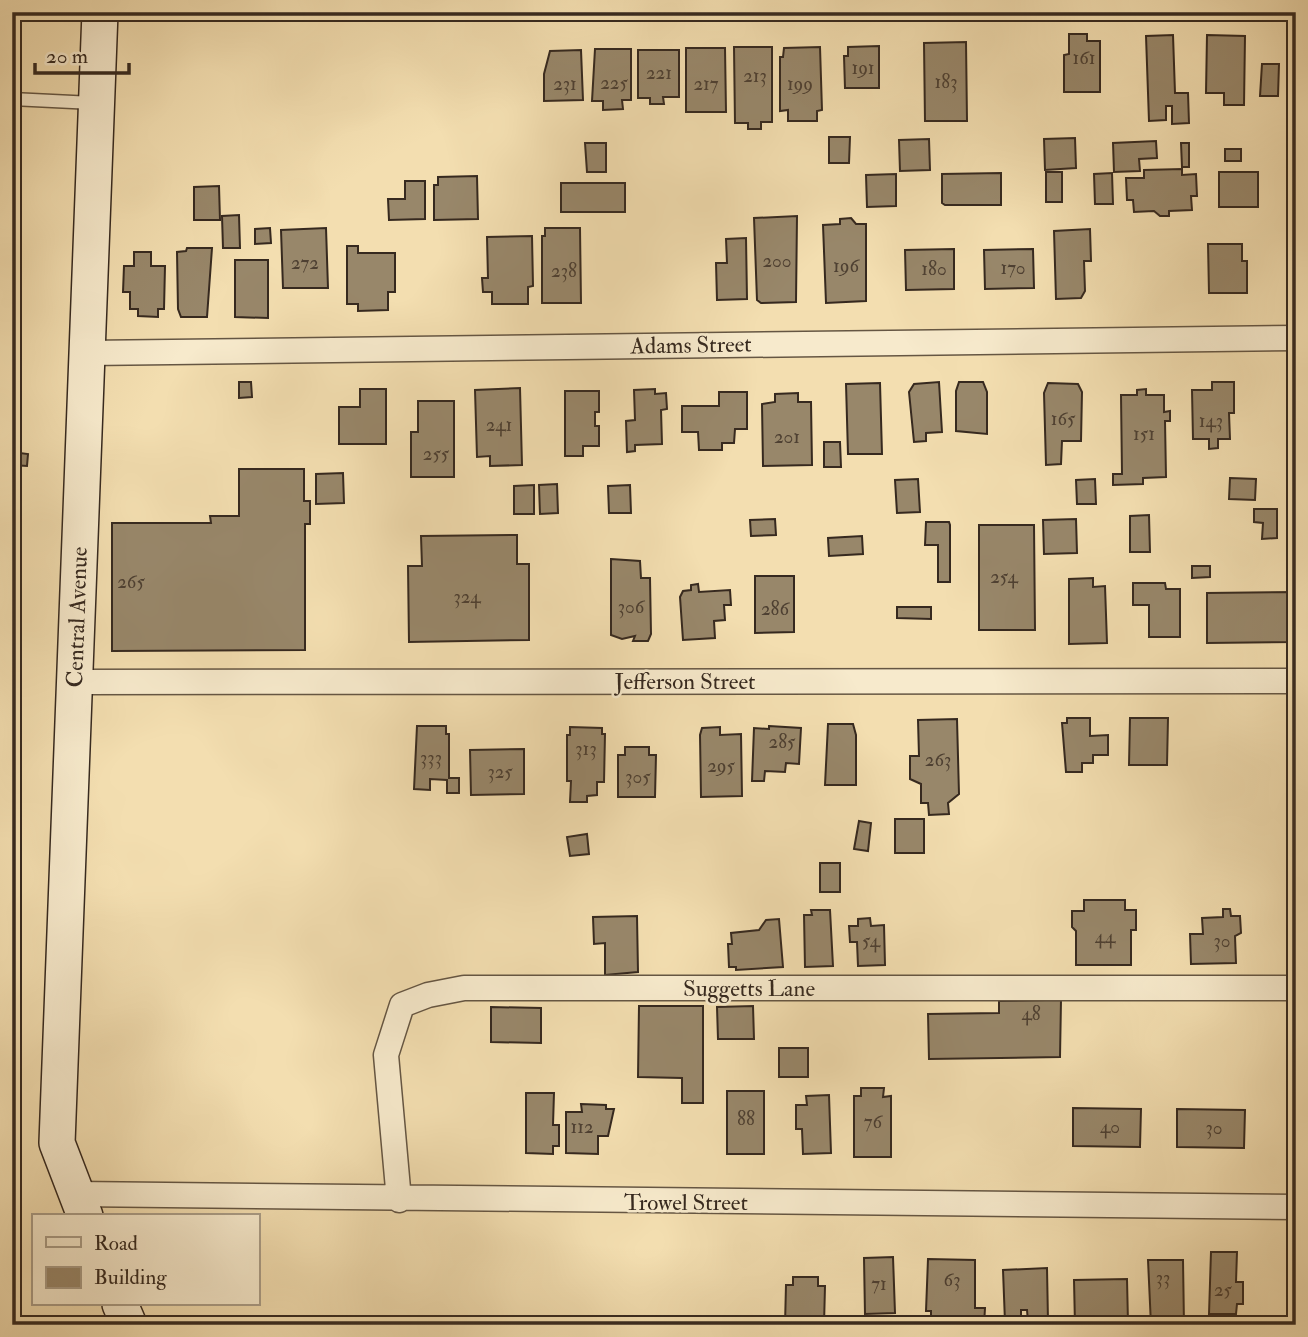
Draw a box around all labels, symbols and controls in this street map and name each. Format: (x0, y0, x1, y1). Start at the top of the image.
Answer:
scale bar (35, 32, 130, 76)
text: 20 m (46, 43, 88, 70)
house number: 161 (1073, 46, 1095, 70)
house number: 191 (851, 56, 875, 80)
house number: 221 (646, 61, 672, 85)
house number: 213 (743, 64, 767, 88)
house number: 183 (935, 70, 958, 94)
house number: 225 (600, 71, 628, 95)
house number: 231 (553, 72, 577, 96)
house number: 217 (693, 72, 719, 96)
house number: 199 (787, 72, 813, 96)
house number: 200 (762, 249, 792, 273)
house number: 272 (291, 251, 319, 275)
house number: 196 (833, 254, 860, 278)
house number: 170 (1000, 256, 1026, 280)
house number: 180 (921, 257, 947, 281)
house number: 238 (551, 259, 577, 283)
street label: Adams Street (629, 329, 752, 361)
house number: 165 (1051, 407, 1076, 431)
house number: 143 (1199, 409, 1223, 433)
house number: 241 (486, 413, 512, 437)
house number: 151 (1133, 422, 1155, 446)
house number: 201 (774, 425, 800, 449)
house number: 255 (423, 442, 450, 466)
street label: Central Avenue (60, 546, 94, 688)
house number: 254 (990, 565, 1019, 589)
house number: 265 (117, 570, 145, 594)
house number: 324 (453, 585, 481, 609)
house number: 306 (618, 595, 646, 619)
house number: 286 (761, 597, 790, 621)
street label: Jefferson Street (614, 667, 755, 696)
house number: 285 (769, 730, 796, 754)
house number: 313 (575, 737, 597, 761)
house number: 333 (420, 746, 442, 770)
house number: 263 (925, 748, 951, 772)
house number: 295 (707, 754, 736, 778)
house number: 325 (487, 760, 513, 784)
house number: 305 (625, 765, 651, 789)
house number: 44 (1095, 925, 1116, 949)
house number: 54 (862, 929, 881, 953)
house number: 30 (1213, 929, 1231, 953)
street label: Suggetts Lane (683, 974, 815, 1003)
house number: 48 (1021, 1002, 1041, 1026)
house number: 88 (737, 1107, 755, 1131)
house number: 76 (864, 1110, 884, 1134)
house number: 112 (570, 1115, 594, 1139)
house number: 40 (1100, 1115, 1120, 1139)
house number: 30 (1205, 1116, 1223, 1140)
street label: Trowel Street (624, 1188, 748, 1217)
legend (32, 1214, 259, 1306)
text: Road (94, 1230, 139, 1257)
text: Building (94, 1264, 167, 1291)
house number: 33 (1156, 1266, 1170, 1290)
house number: 63 (944, 1268, 960, 1292)
house number: 71 (871, 1272, 887, 1296)
house number: 25 (1214, 1278, 1233, 1302)

